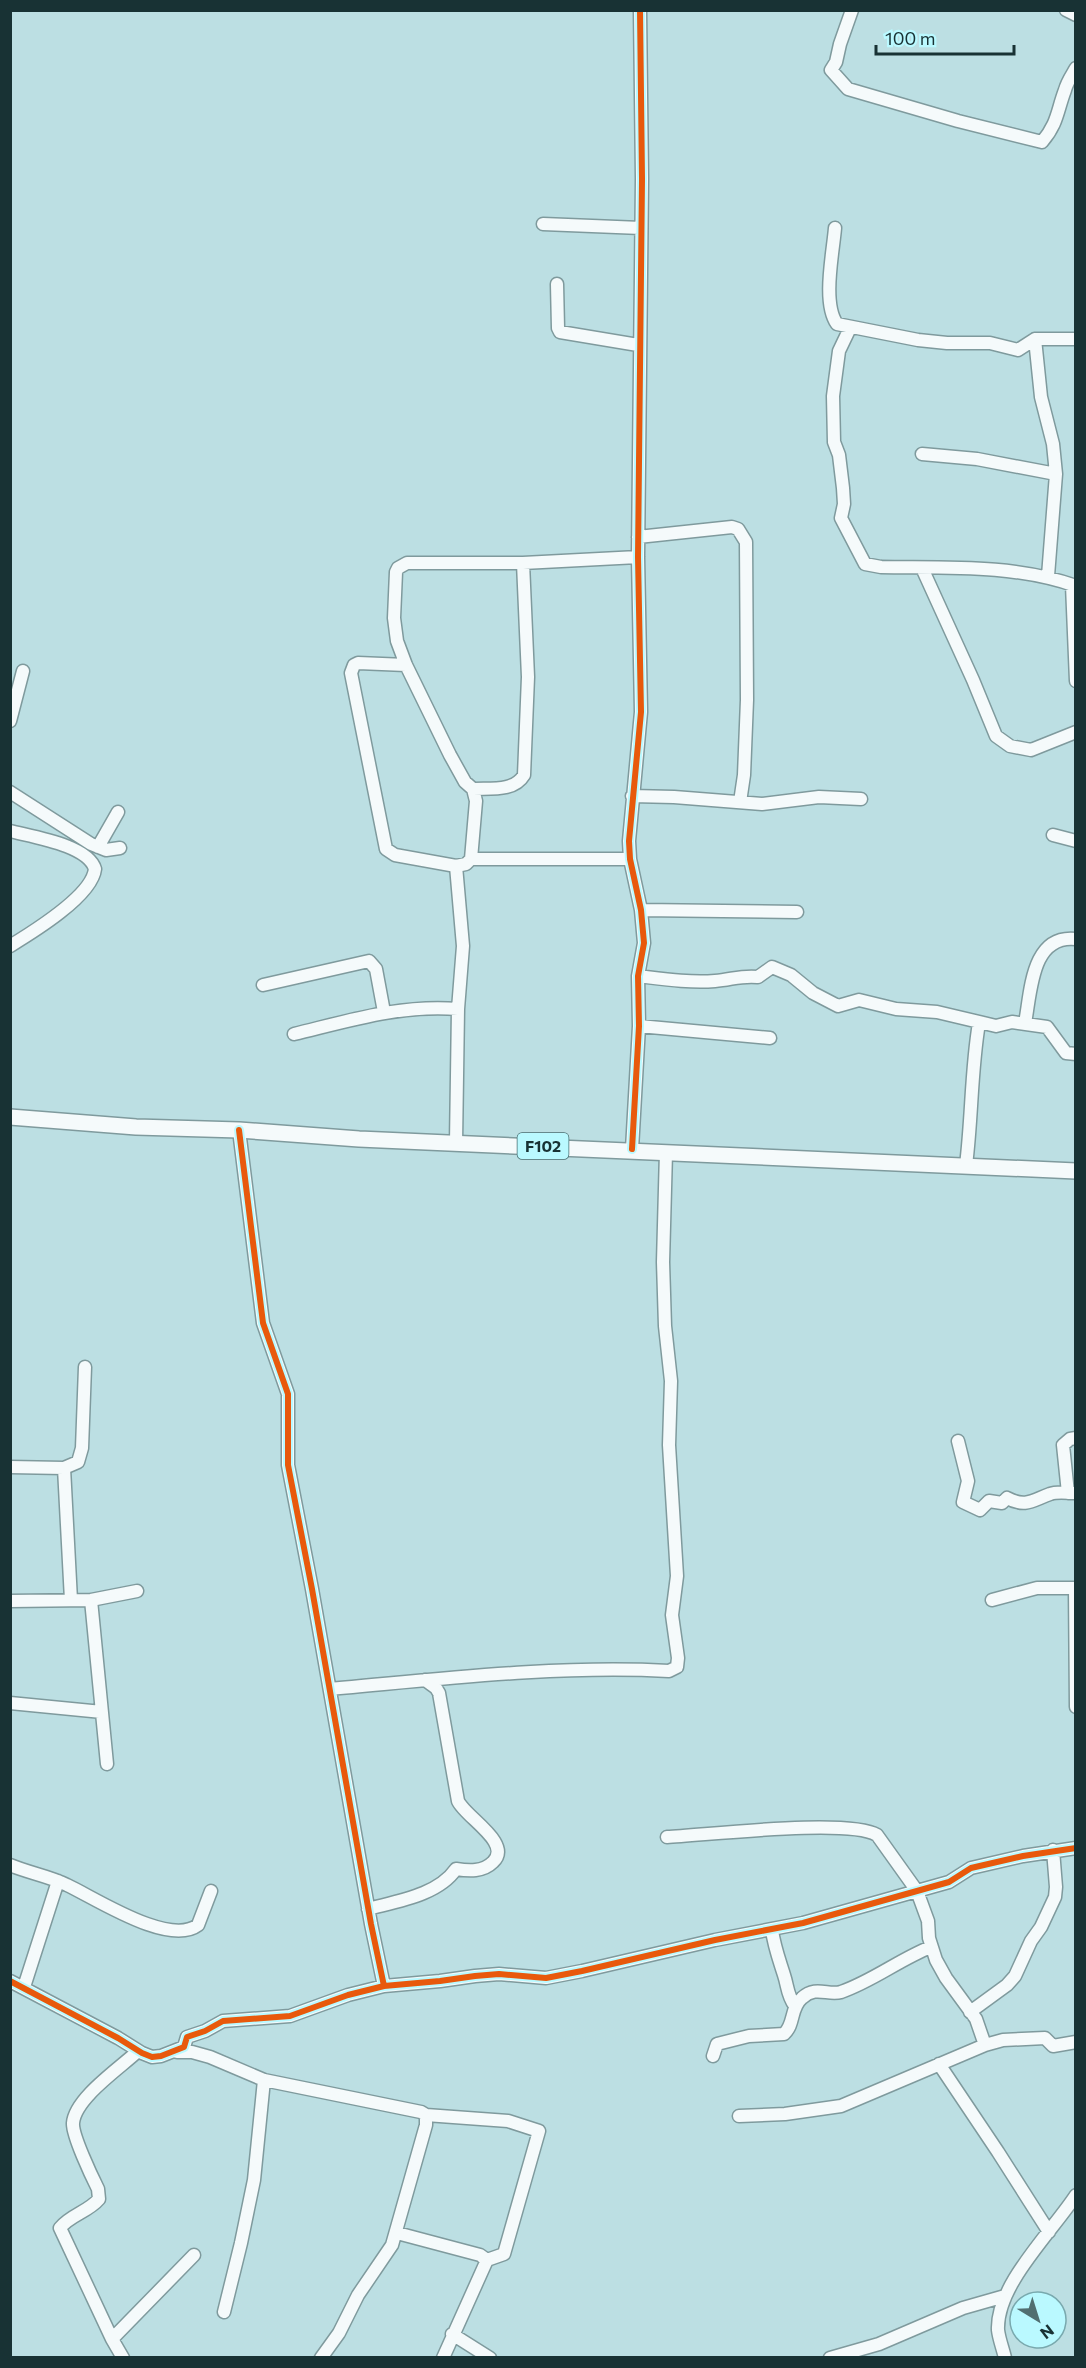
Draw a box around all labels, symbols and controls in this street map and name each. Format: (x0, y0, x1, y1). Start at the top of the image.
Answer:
scale bar (876, 18, 1014, 56)
text: 100 m (885, 27, 935, 49)
road number: F102 (518, 1133, 568, 1159)
north arrow (1008, 2290, 1068, 2350)
text: N (1037, 2321, 1058, 2343)

